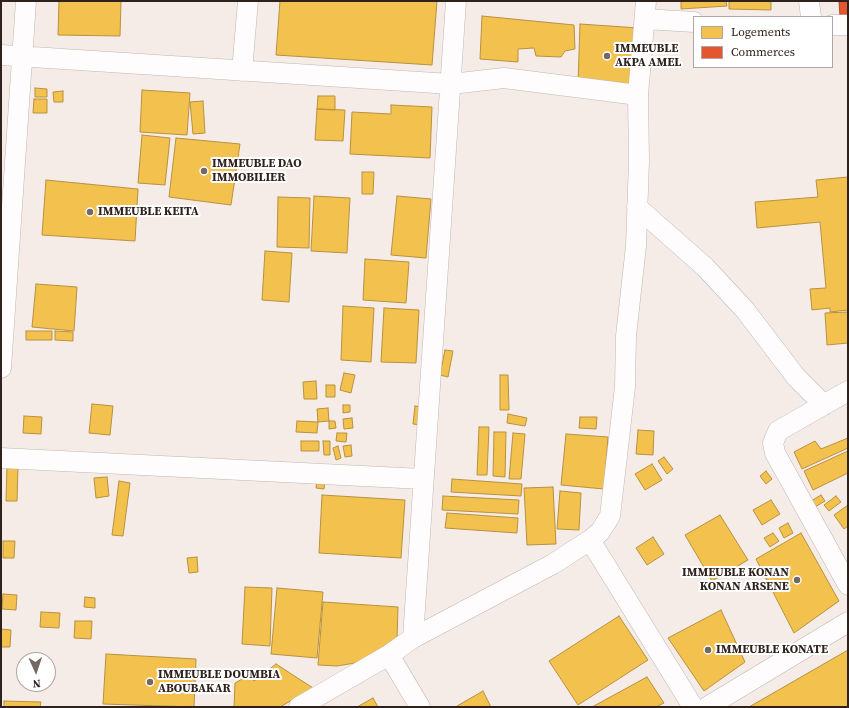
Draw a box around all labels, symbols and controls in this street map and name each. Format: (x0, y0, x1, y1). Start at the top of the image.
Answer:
legend (693, 16, 833, 68)
text: Logements (731, 24, 790, 40)
place label: IMMEUBLE AKPA AMEL (615, 42, 681, 70)
text: Commerces (731, 44, 795, 60)
marker: IMMEUBLE AKPA AMEL (602, 51, 612, 61)
place label: IMMEUBLE DAO IMMOBILIER (212, 157, 302, 185)
marker: IMMEUBLE DAO IMMOBILIER (199, 166, 209, 176)
place label: IMMEUBLE KEITA (98, 205, 199, 219)
marker: IMMEUBLE KEITA (85, 207, 95, 217)
place label: IMMEUBLE KONAN KONAN ARSENE (682, 566, 789, 594)
marker: IMMEUBLE KONAN KONAN ARSENE (792, 575, 802, 585)
place label: IMMEUBLE KONATE (716, 643, 828, 657)
marker: IMMEUBLE KONATE (703, 645, 713, 655)
north arrow (16, 652, 56, 692)
place label: IMMEUBLE DOUMBIA ABOUBAKAR (158, 668, 280, 696)
text: N (32, 676, 41, 691)
marker: IMMEUBLE DOUMBIA ABOUBAKAR (145, 677, 155, 687)

